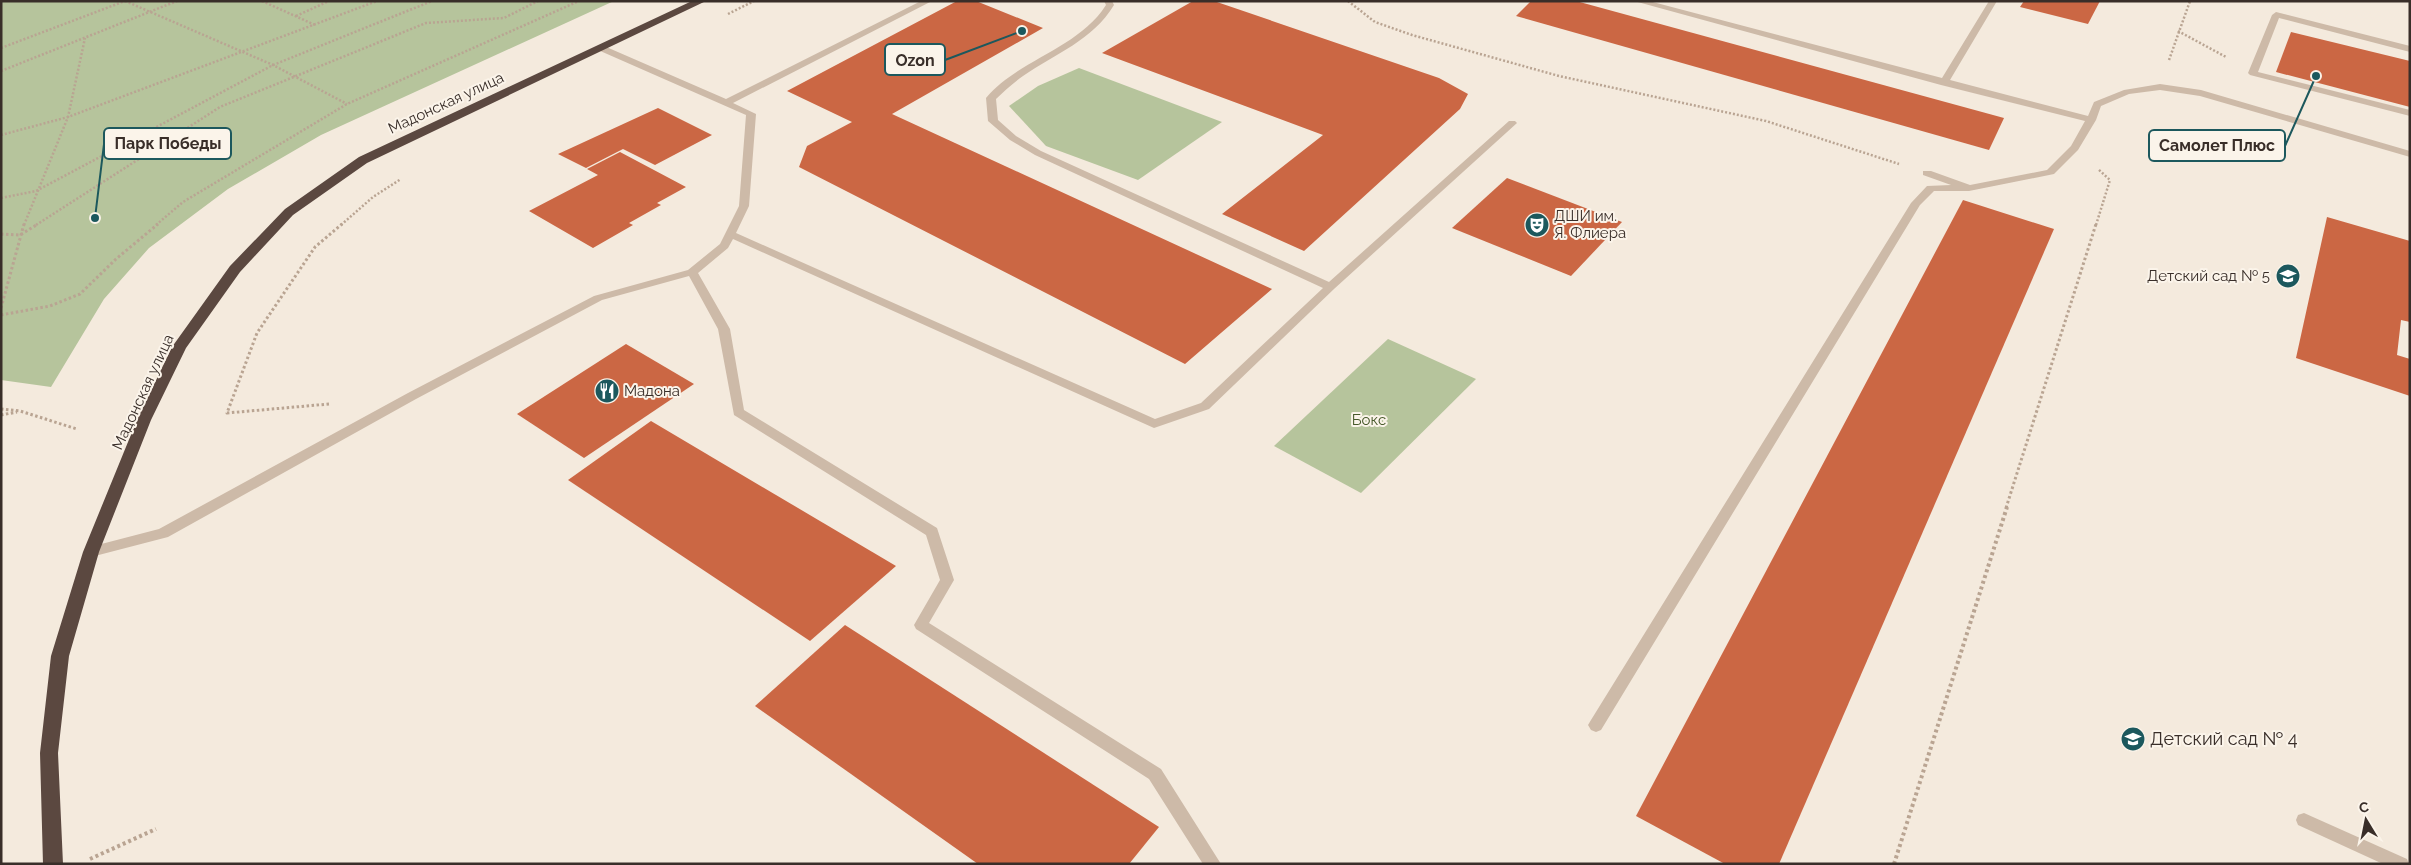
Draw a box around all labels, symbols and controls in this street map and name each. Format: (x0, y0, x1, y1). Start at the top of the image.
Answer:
callout: Ozon (885, 44, 945, 75)
text: Ozon (895, 51, 935, 70)
street label: Мадонская улица (385, 68, 507, 138)
callout: Парк Победы (104, 128, 231, 159)
callout: Самолет Плюс (2149, 130, 2285, 161)
text: Парк Победы (114, 134, 222, 153)
text: Самолет Плюс (2159, 136, 2275, 155)
place label: ДШИ им. Я. Флиера (1554, 207, 1626, 242)
theatre icon: ДШИ им. Я. Флиера (1524, 212, 1550, 238)
school or university icon: Детский сад № 5 (2275, 263, 2301, 289)
place label: Детский сад № 5 (2147, 267, 2270, 285)
street label: Мадонская улица (108, 331, 178, 453)
restaurant icon: Мадона (594, 378, 620, 404)
place label: Мадона (624, 382, 680, 400)
park label: Бокс (1352, 411, 1386, 429)
school or university icon: Детский сад № 4 (2120, 726, 2146, 752)
place label: Детский сад № 4 (2150, 728, 2298, 749)
north arrow (2341, 795, 2391, 845)
text: С (2358, 798, 2370, 816)

